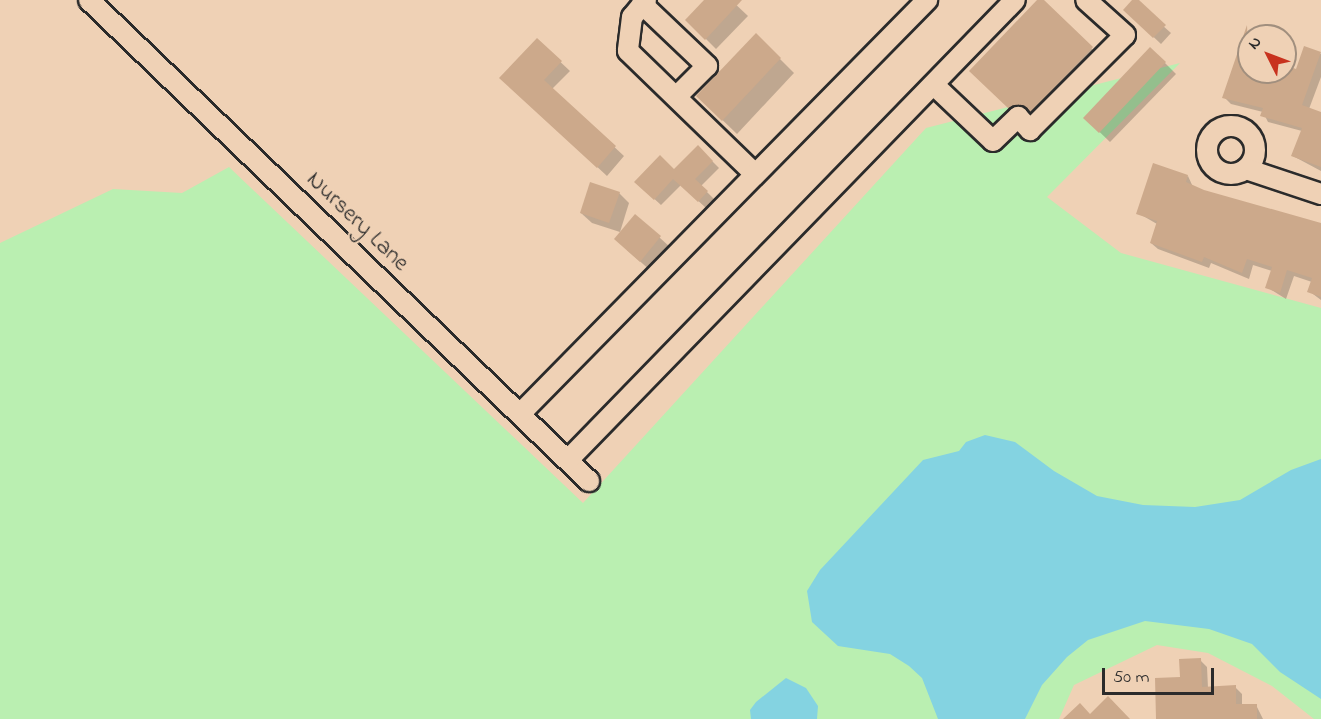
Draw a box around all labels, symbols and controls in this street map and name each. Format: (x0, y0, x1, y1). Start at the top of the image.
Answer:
north arrow (1237, 24, 1297, 84)
text: N (1243, 31, 1268, 55)
street label: Nursery Lane (300, 166, 414, 278)
scale bar (1105, 656, 1218, 694)
text: 50 m (1113, 665, 1150, 691)

